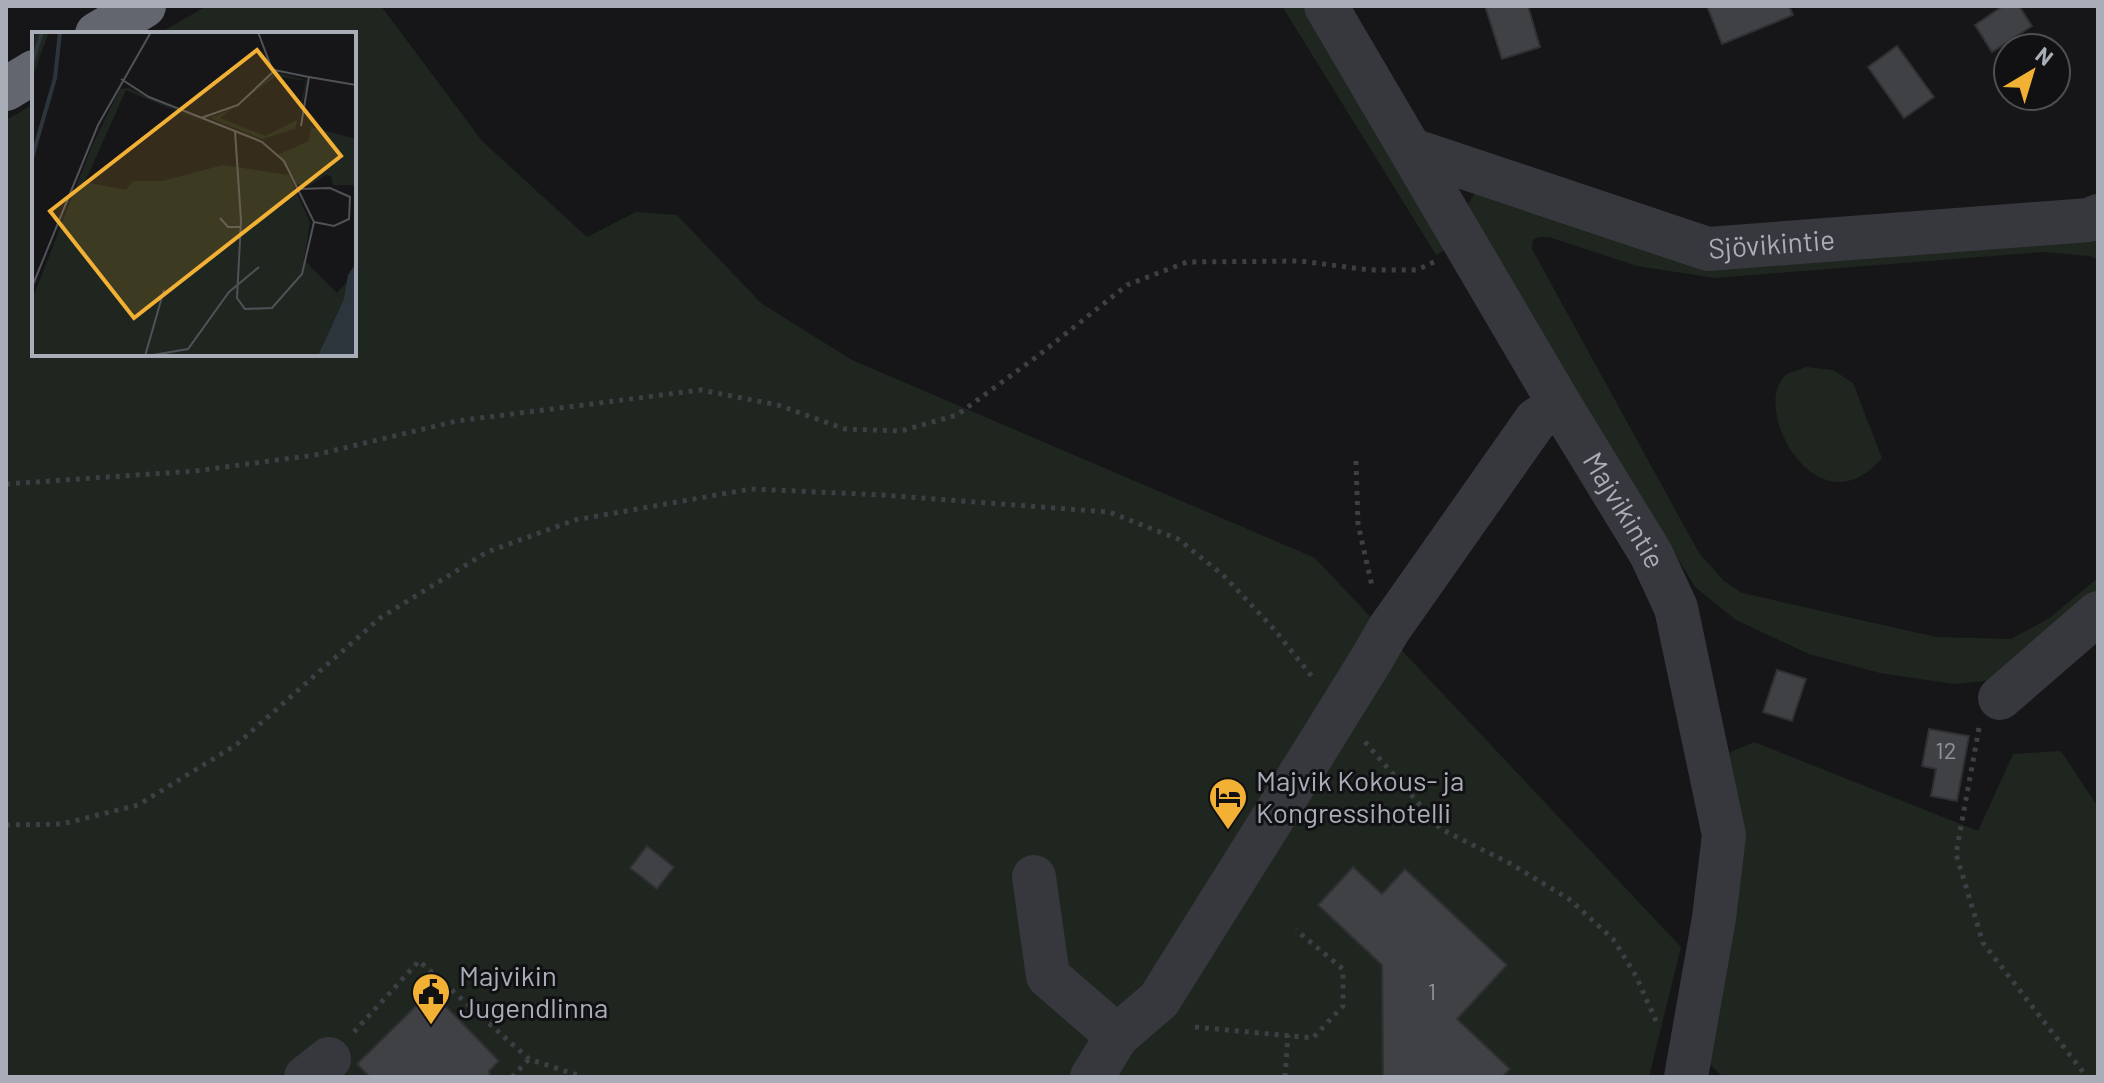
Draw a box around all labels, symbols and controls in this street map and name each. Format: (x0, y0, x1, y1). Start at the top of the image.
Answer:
inset map (32, 32, 356, 356)
north arrow (1992, 32, 2072, 112)
text: N (2031, 41, 2059, 70)
street label: Sjövikintie (1707, 221, 1836, 265)
street label: Majvikintie (1577, 445, 1673, 573)
house number: 12 (1935, 735, 1957, 764)
place label: Majvik Kokous- ja Kongressihotelli (1256, 763, 1464, 829)
hotel icon: Majvik Kokous- ja Kongressihotelli (1207, 776, 1249, 831)
place label: Majvikin Jugendlinna (459, 958, 608, 1024)
public building icon: Majvikin Jugendlinna (410, 971, 452, 1026)
house number: 1 (1428, 976, 1436, 1005)

